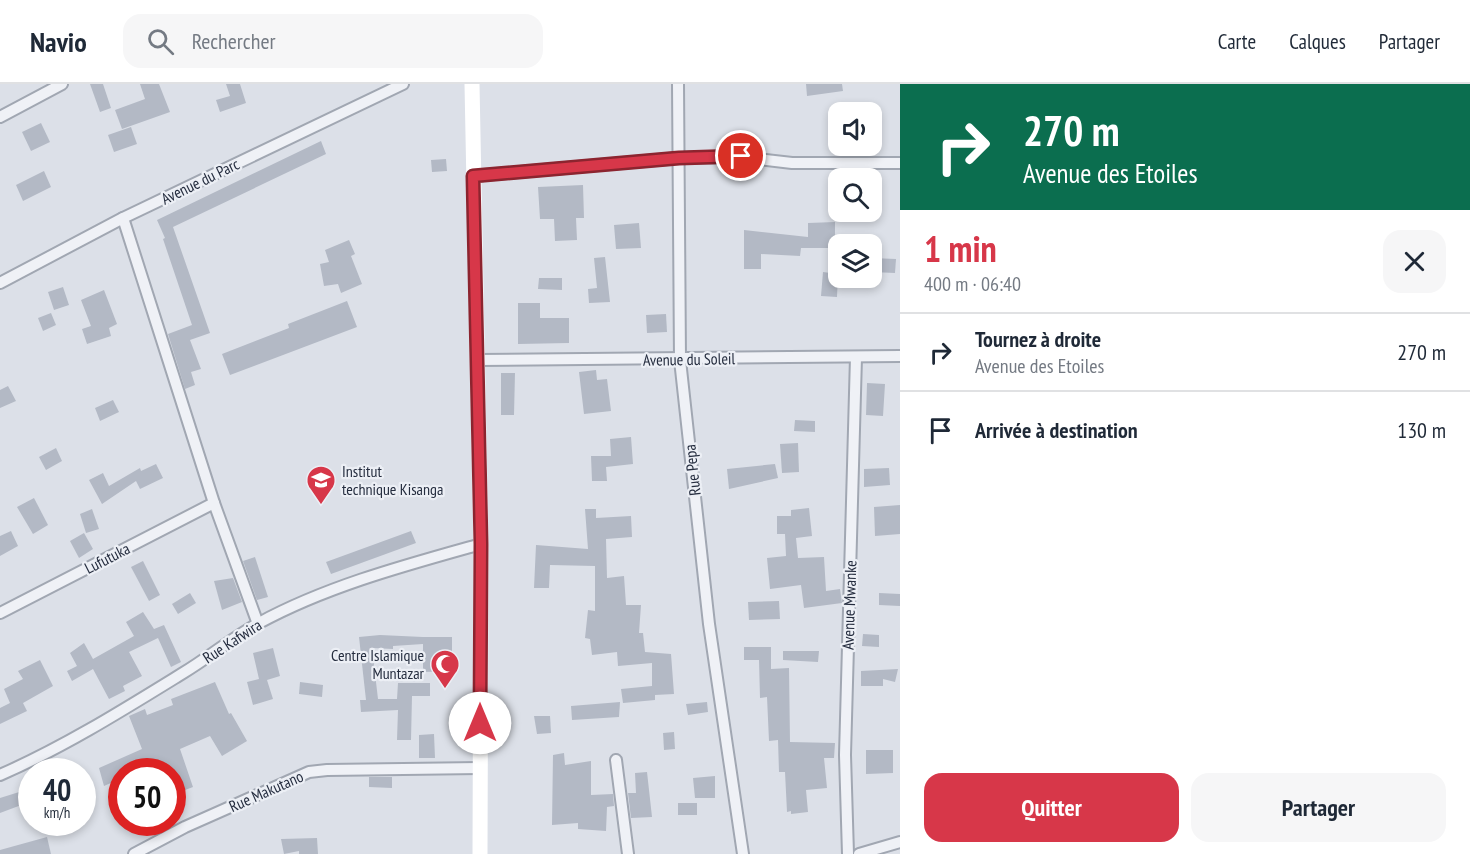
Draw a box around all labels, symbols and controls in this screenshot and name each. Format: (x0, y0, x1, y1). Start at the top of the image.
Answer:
search box (123, 14, 543, 68)
text: Navio (30, 23, 87, 60)
icon: search (144, 25, 177, 58)
text: Rechercher (192, 27, 276, 55)
text: Carte (1218, 28, 1256, 55)
text: Calques (1289, 28, 1346, 55)
text: Partager (1379, 28, 1440, 55)
map controls (828, 102, 882, 288)
button: sound (828, 102, 882, 156)
text: 270 m (1023, 103, 1120, 158)
icon: right (924, 108, 1002, 186)
pin (715, 130, 766, 181)
icon: arrive (724, 139, 757, 172)
street label: Avenue du Parc (158, 153, 243, 208)
text: Avenue des Etoiles (1023, 156, 1198, 190)
button: search (828, 168, 882, 222)
text: 1 min (924, 225, 997, 272)
button: close (1383, 230, 1446, 293)
button: layers (828, 234, 882, 288)
text: 400 m · 06:40 (924, 271, 1021, 297)
text: Tournez à droite (975, 325, 1101, 353)
icon: right (924, 336, 957, 369)
text: 270 m (1397, 338, 1446, 366)
street label: Avenue du Soleil (643, 348, 736, 370)
text: Avenue des Etoiles (975, 353, 1104, 379)
icon: arrive (924, 414, 957, 447)
text: Arrivée à destination (975, 416, 1138, 444)
text: 130 m (1397, 416, 1446, 444)
street label: Rue Pepa (679, 443, 705, 497)
place label: Institut technique Kisanga (342, 461, 443, 499)
school or university icon: Institut technique Kisanga (305, 464, 337, 506)
street label: Lufutuka (81, 538, 133, 578)
street label: Avenue Mwanke (837, 560, 861, 650)
street label: Rue Kafwira (199, 615, 265, 667)
place label: Centre Islamique Muntazar (331, 645, 425, 683)
mosque icon: Centre Islamique Muntazar (429, 648, 461, 690)
position arrow (448, 691, 512, 755)
speed limit sign: 50 (108, 758, 186, 836)
street label: Rue Makutano (226, 766, 306, 816)
text: 40 (43, 770, 71, 809)
button: Quitter (924, 773, 1179, 842)
button: Partager (1191, 773, 1446, 842)
text: km/h (44, 803, 70, 822)

